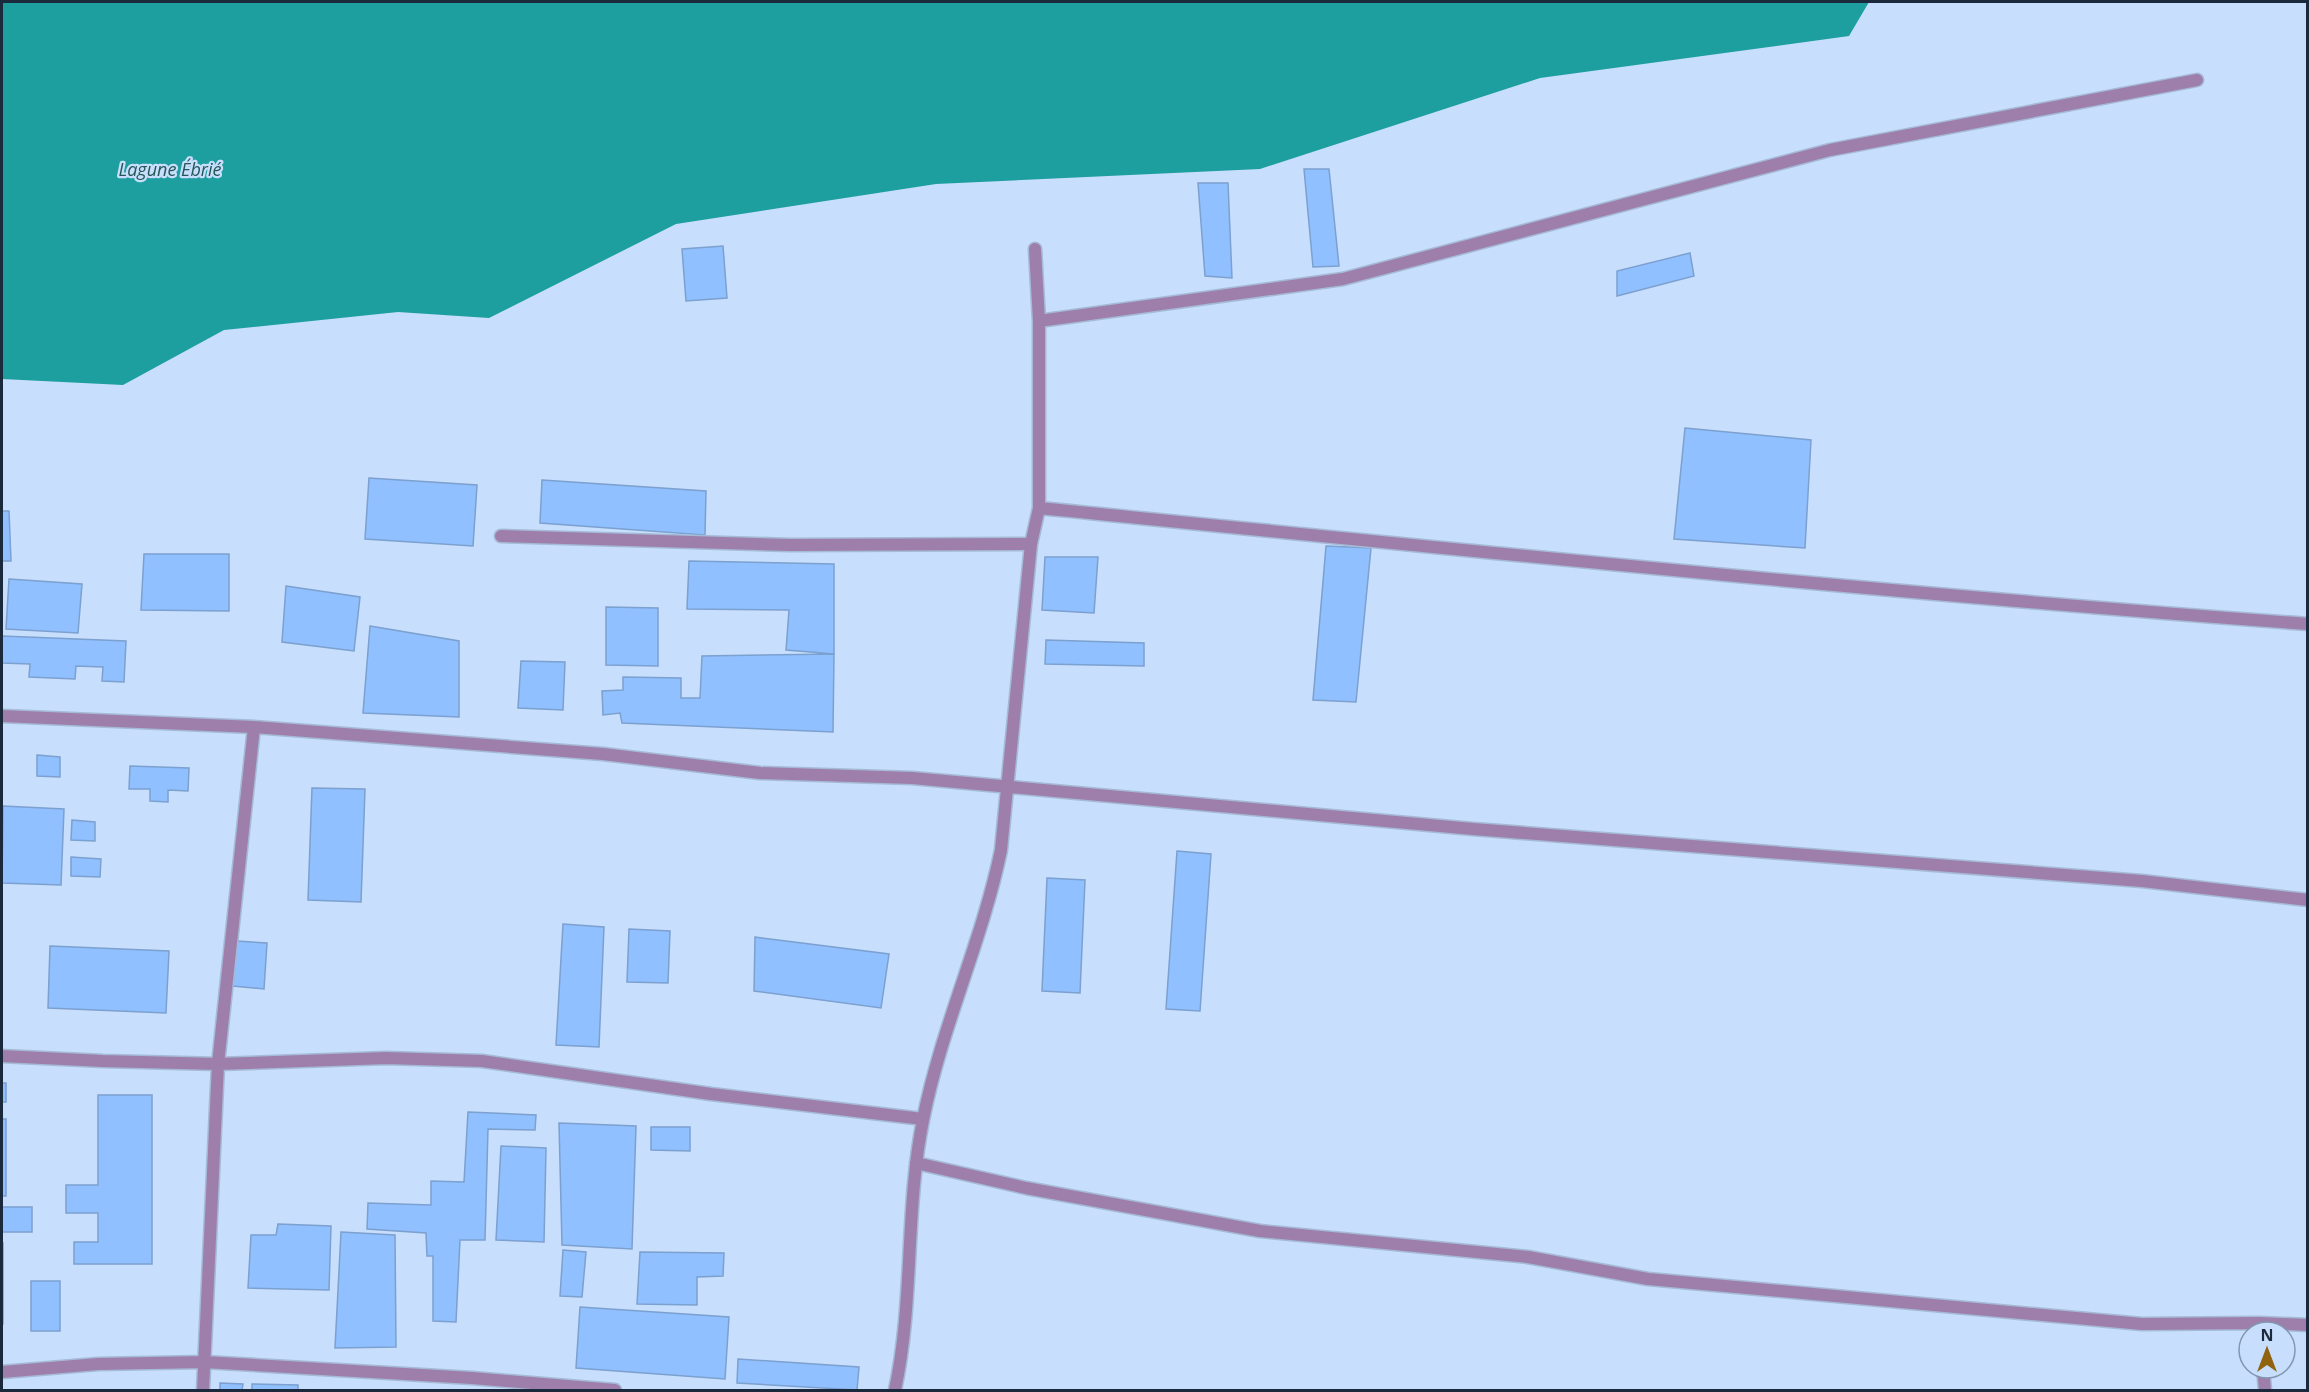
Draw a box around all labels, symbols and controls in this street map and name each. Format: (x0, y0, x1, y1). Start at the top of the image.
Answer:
water label: Lagune Ébrié (119, 157, 221, 181)
north arrow (2237, 1320, 2297, 1380)
text: N (2260, 1324, 2274, 1346)

